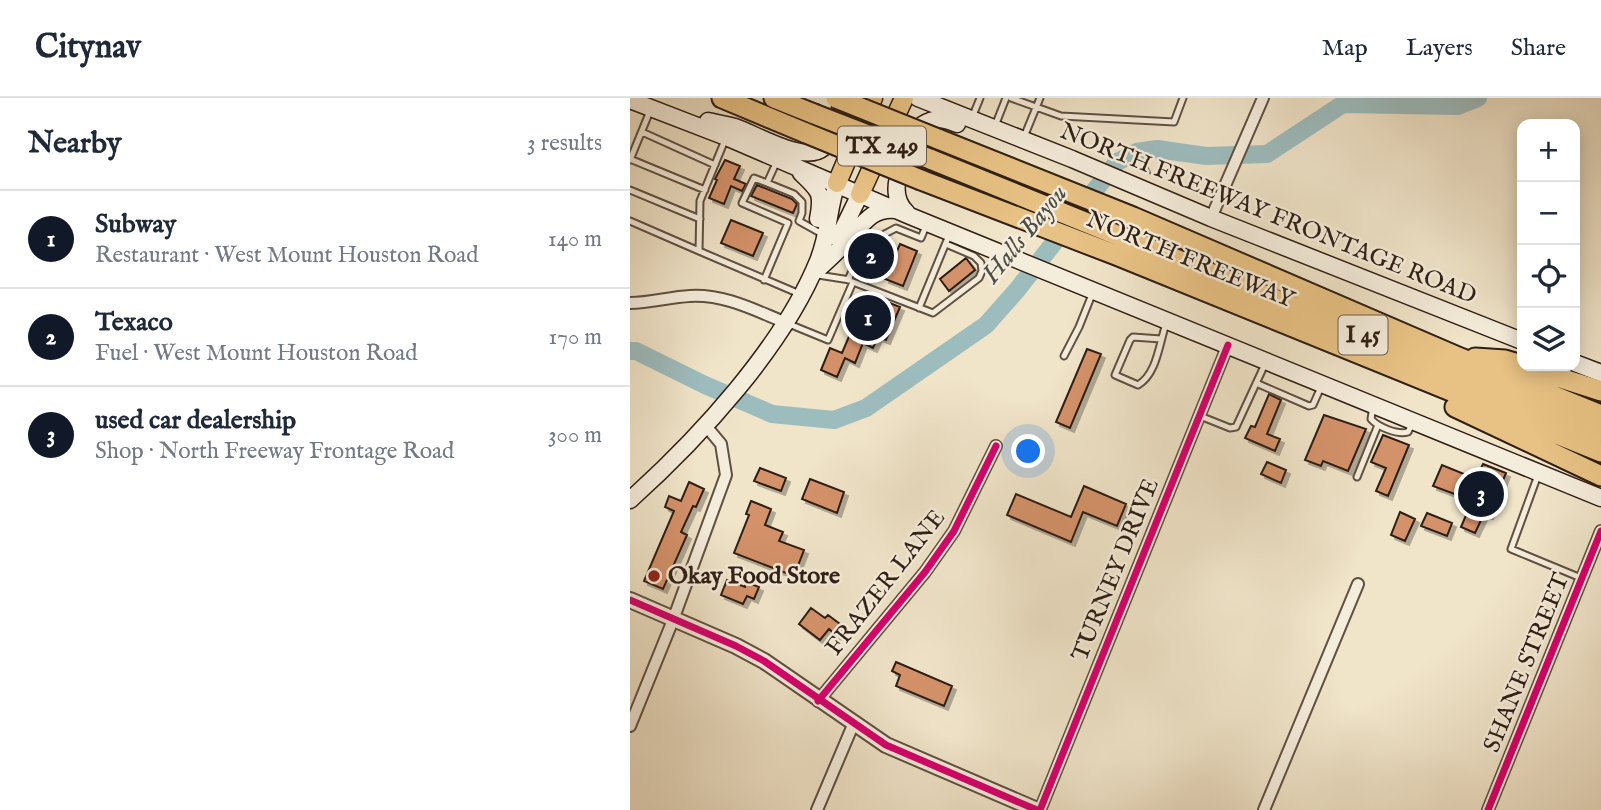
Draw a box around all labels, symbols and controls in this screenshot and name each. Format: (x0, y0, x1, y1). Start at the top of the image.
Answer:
text: Citynav (35, 27, 141, 69)
text: Map (1322, 33, 1368, 64)
text: Layers (1406, 33, 1473, 64)
text: Share (1511, 33, 1566, 64)
street label: NORTH FREEWAY FRONTAGE ROAD (1056, 117, 1480, 311)
map controls (1517, 119, 1580, 371)
button: + (1517, 119, 1580, 182)
text: Nearby (28, 125, 121, 163)
road number: TX 249 (838, 126, 926, 166)
text: 3 results (527, 129, 602, 158)
water label: Halls Bayou (975, 178, 1075, 291)
button: − (1517, 182, 1580, 245)
street label: NORTH FREEWAY (1082, 205, 1298, 315)
text: Subway (95, 208, 176, 241)
text: 1 (47, 225, 55, 254)
text: 140 m (548, 225, 602, 254)
pin: 2 (848, 230, 894, 282)
text: Restaurant · West Mount Houston Road (95, 241, 479, 270)
button: locate (1517, 245, 1580, 308)
pin: 1 (845, 292, 891, 344)
text: Texaco (95, 306, 173, 339)
button: layers (1517, 308, 1580, 371)
road number: I 45 (1338, 316, 1388, 354)
text: 2 (46, 323, 56, 352)
text: 170 m (549, 323, 602, 352)
text: Fuel · West Mount Houston Road (95, 339, 418, 368)
text: used car dealership (95, 404, 296, 437)
text: 3 (47, 421, 55, 450)
text: 300 m (548, 421, 602, 450)
your location (1011, 434, 1045, 468)
text: Shop · North Freeway Frontage Road (95, 437, 454, 466)
pin: 3 (1458, 468, 1504, 520)
street label: TURNEY DRIVE (1065, 474, 1167, 666)
street label: FRAZER LANE (819, 504, 953, 662)
place label: Okay Food Store (668, 561, 840, 592)
marker: Okay Food Store (646, 568, 662, 584)
street label: SHANE STREET (1477, 568, 1577, 757)

